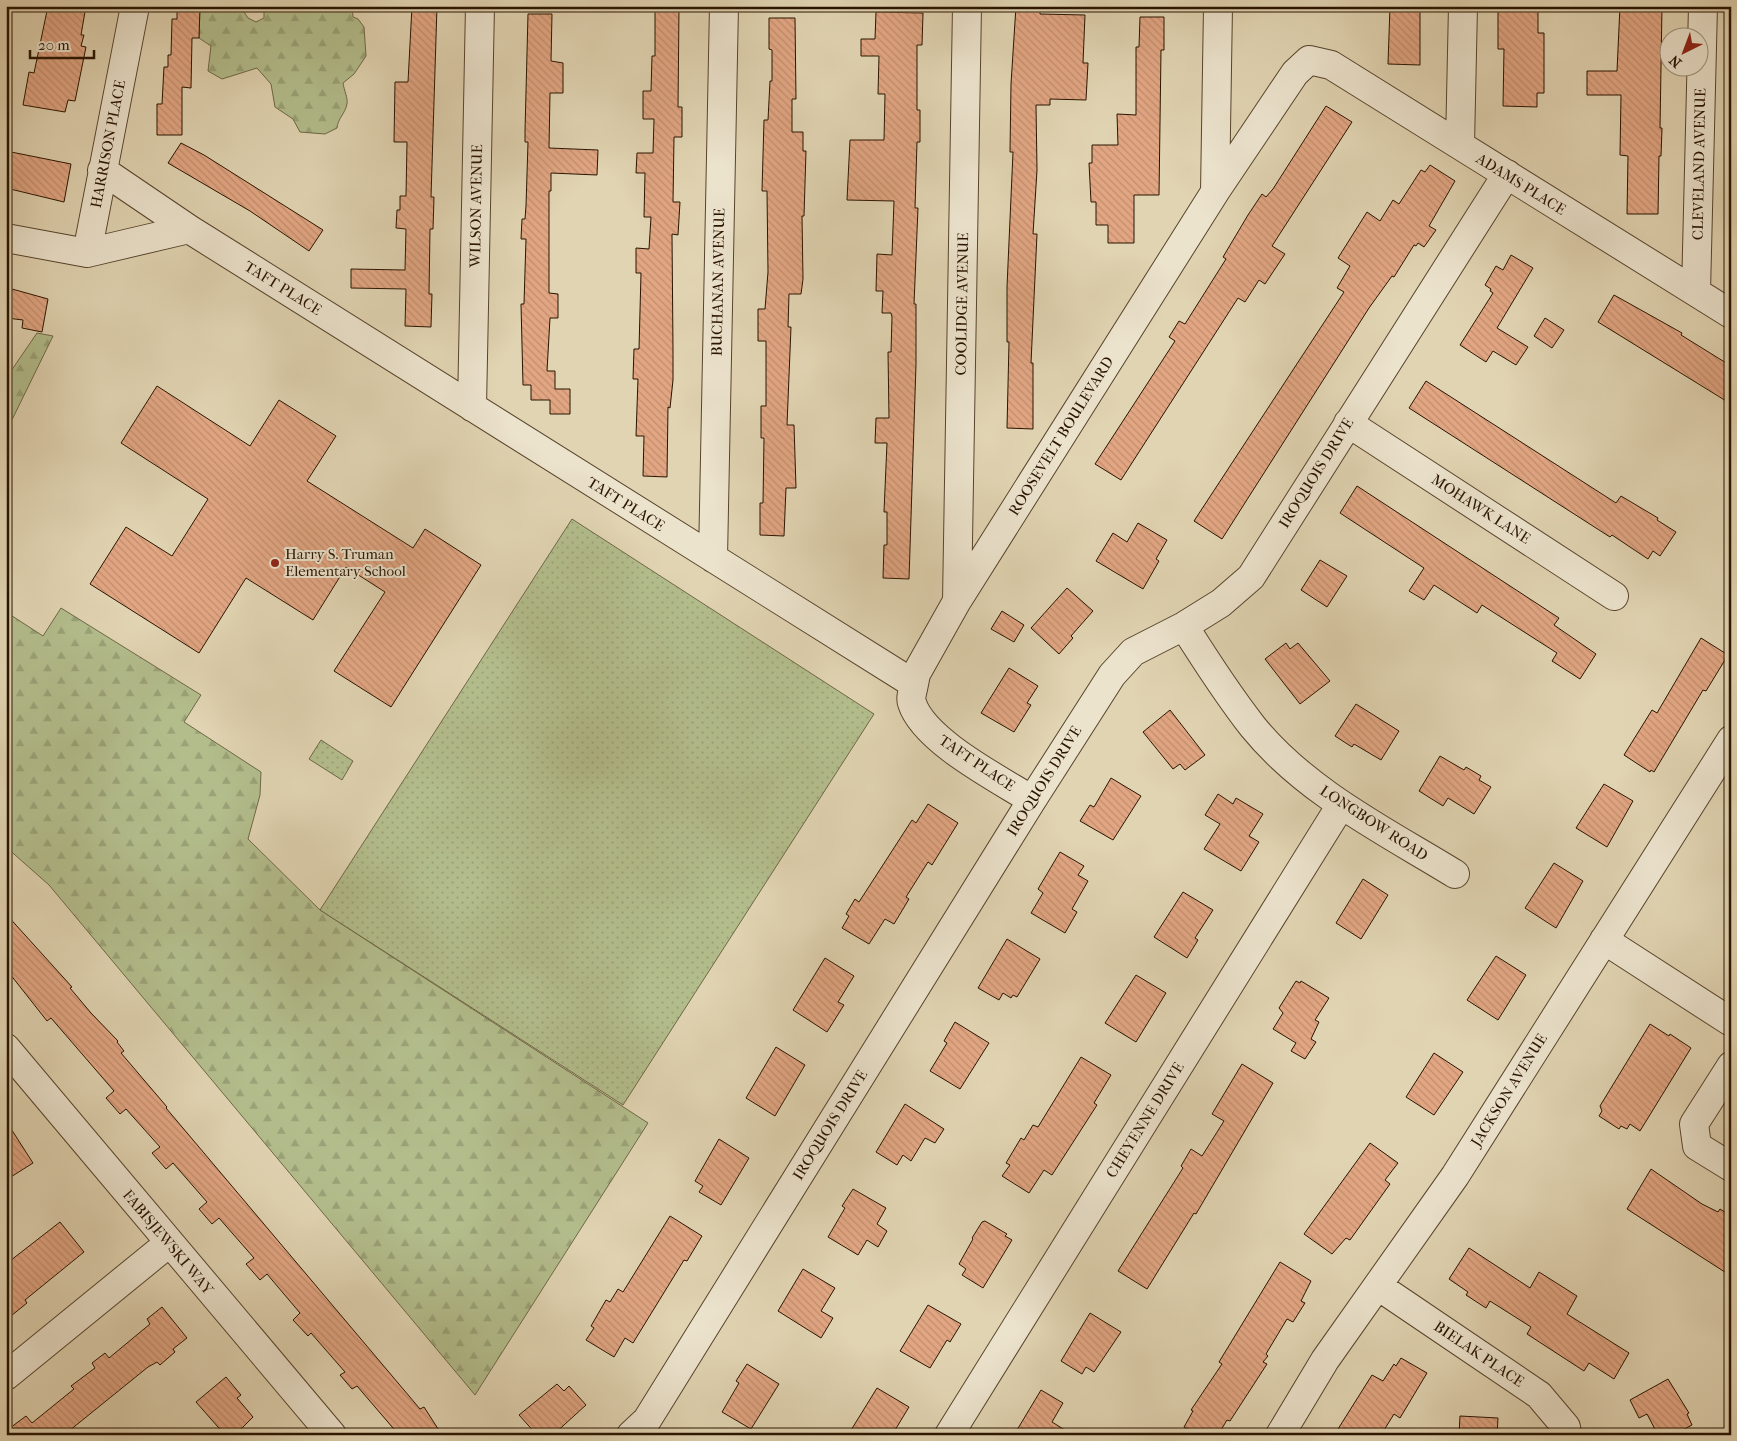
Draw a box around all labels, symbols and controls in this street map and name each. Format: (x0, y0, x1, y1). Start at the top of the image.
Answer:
scale bar (30, 28, 94, 60)
north arrow (1660, 28, 1710, 78)
text: 20 m (38, 36, 70, 54)
text: N (1666, 51, 1685, 71)
street label: HARRISON PLACE (87, 78, 129, 210)
street label: CLEVELAND AVENUE (1689, 88, 1709, 240)
street label: WILSON AVENUE (466, 144, 486, 269)
street label: ADAMS PLACE (1472, 149, 1569, 219)
street label: BUCHANAN AVENUE (708, 208, 728, 356)
street label: COOLIDGE AVENUE (952, 232, 972, 376)
street label: TAFT PLACE (241, 257, 325, 319)
street label: ROOSEVELT BOULEVARD (1005, 353, 1117, 519)
street label: IROQUOIS DRIVE (1275, 415, 1357, 531)
street label: MOHAWK LANE (1428, 470, 1534, 548)
street label: TAFT PLACE (584, 473, 668, 535)
place label: Harry S. Truman Elementary School (285, 545, 406, 580)
marker: Harry S. Truman Elementary School (269, 557, 281, 569)
street label: IROQUOIS DRIVE (1003, 723, 1085, 839)
street label: TAFT PLACE (936, 731, 1018, 795)
street label: LONGBOW ROAD (1317, 781, 1431, 865)
street label: JACKSON AVENUE (1466, 1030, 1551, 1151)
street label: CHEYENNE DRIVE (1102, 1059, 1188, 1181)
street label: IROQUOIS DRIVE (789, 1067, 871, 1183)
street label: FABISJEWSKI WAY (119, 1186, 218, 1299)
street label: BIELAK PLACE (1431, 1317, 1527, 1391)

